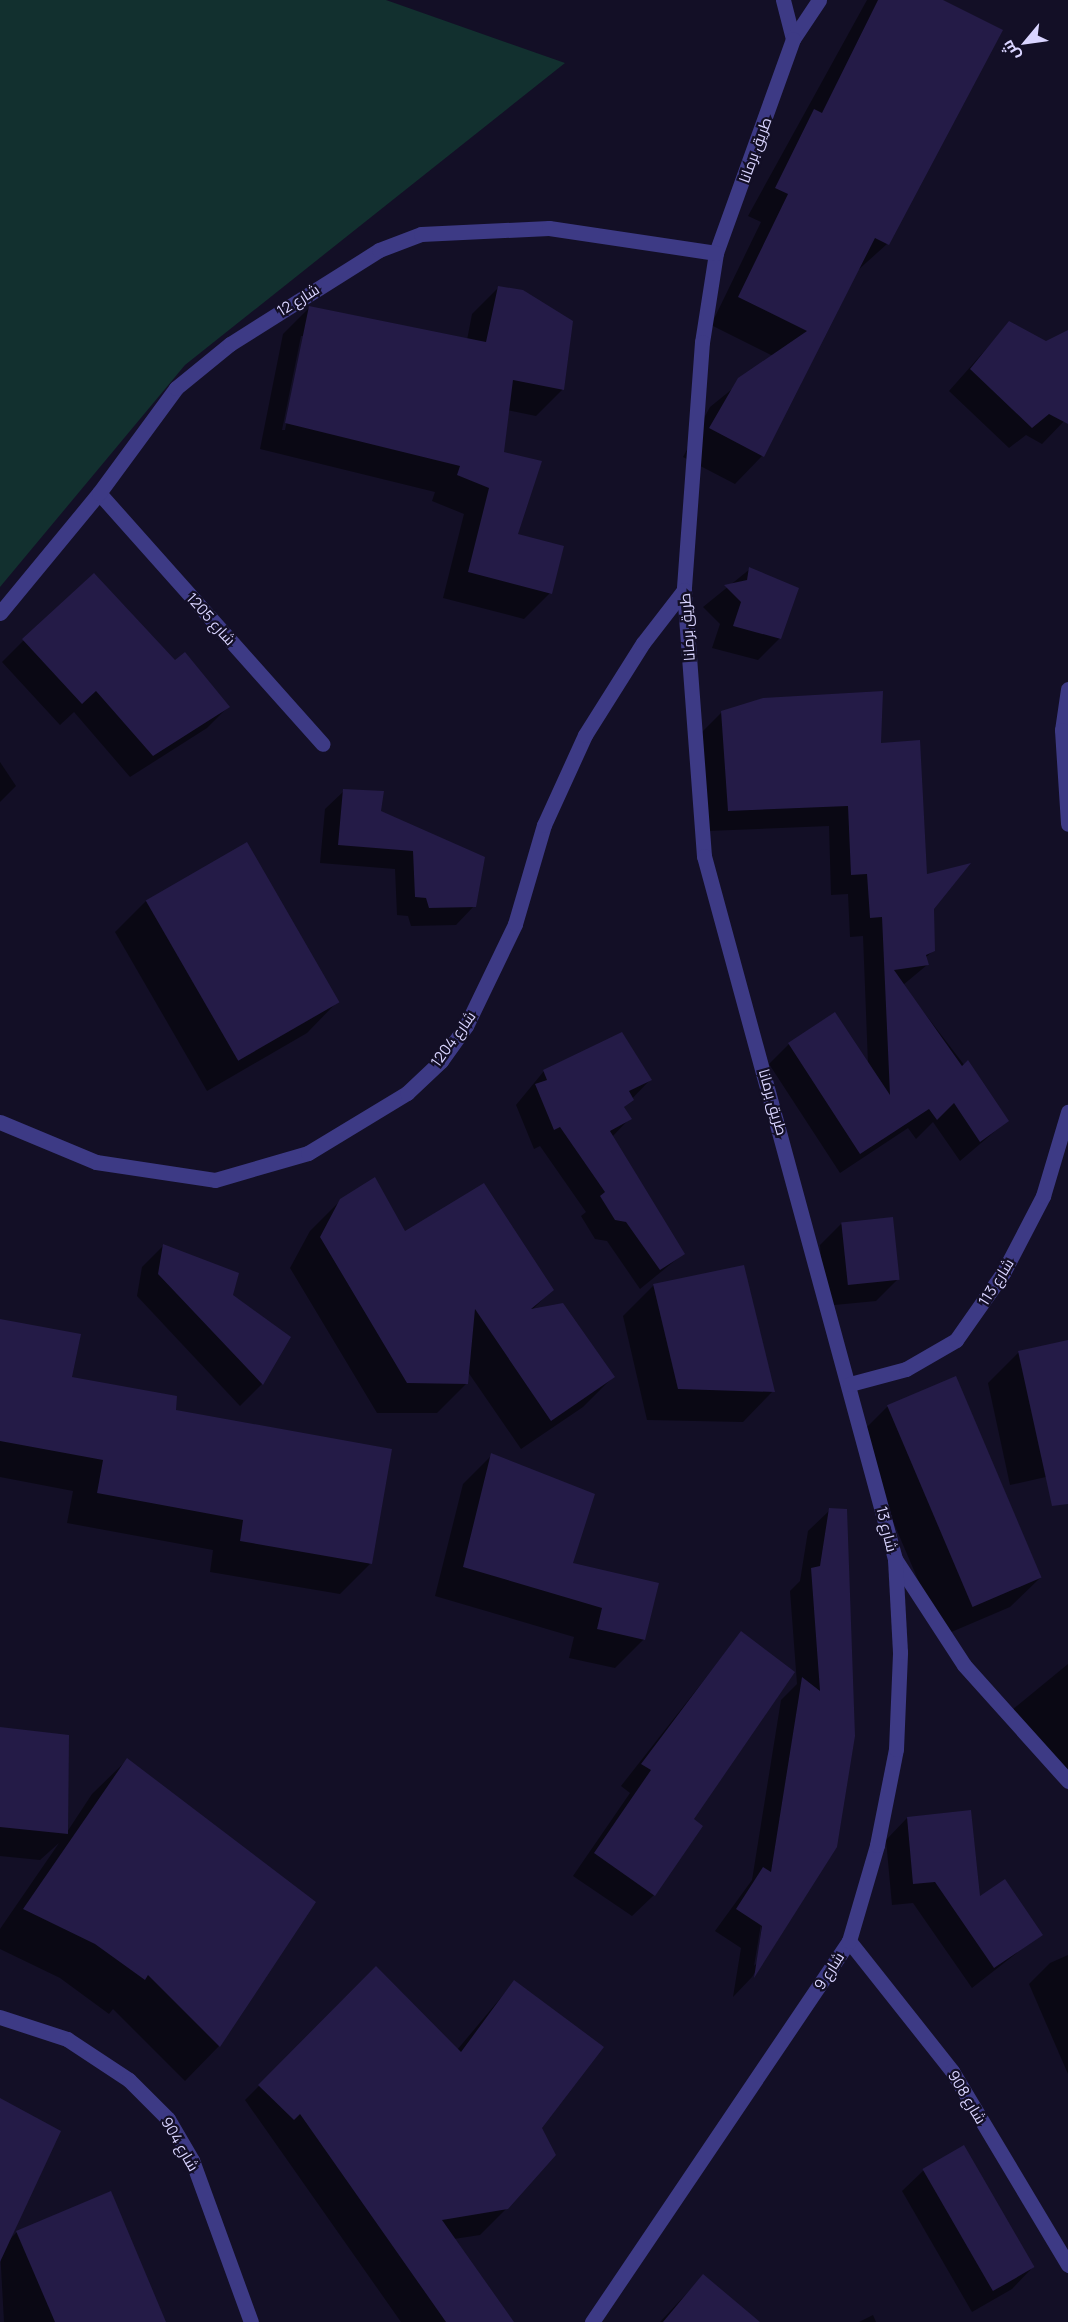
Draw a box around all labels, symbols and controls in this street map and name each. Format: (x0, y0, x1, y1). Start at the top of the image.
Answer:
north arrow (996, 12, 1056, 72)
text: ش (996, 36, 1025, 65)
street label: طريق برمانا (735, 115, 775, 185)
street label: شارع 12 (274, 280, 322, 320)
street label: شارع 1205 (183, 589, 239, 649)
street label: طريق برمانا (676, 592, 698, 662)
street label: شارع 1204 (427, 1008, 479, 1070)
street label: طريق برمانا (755, 1067, 791, 1137)
street label: شارع 113 (975, 1255, 1017, 1309)
street label: شارع 13 (873, 1504, 901, 1554)
street label: شارع 9 (810, 1949, 848, 1993)
street label: شارع 908 (944, 2067, 990, 2127)
street label: شارع 904 (157, 2114, 203, 2174)

